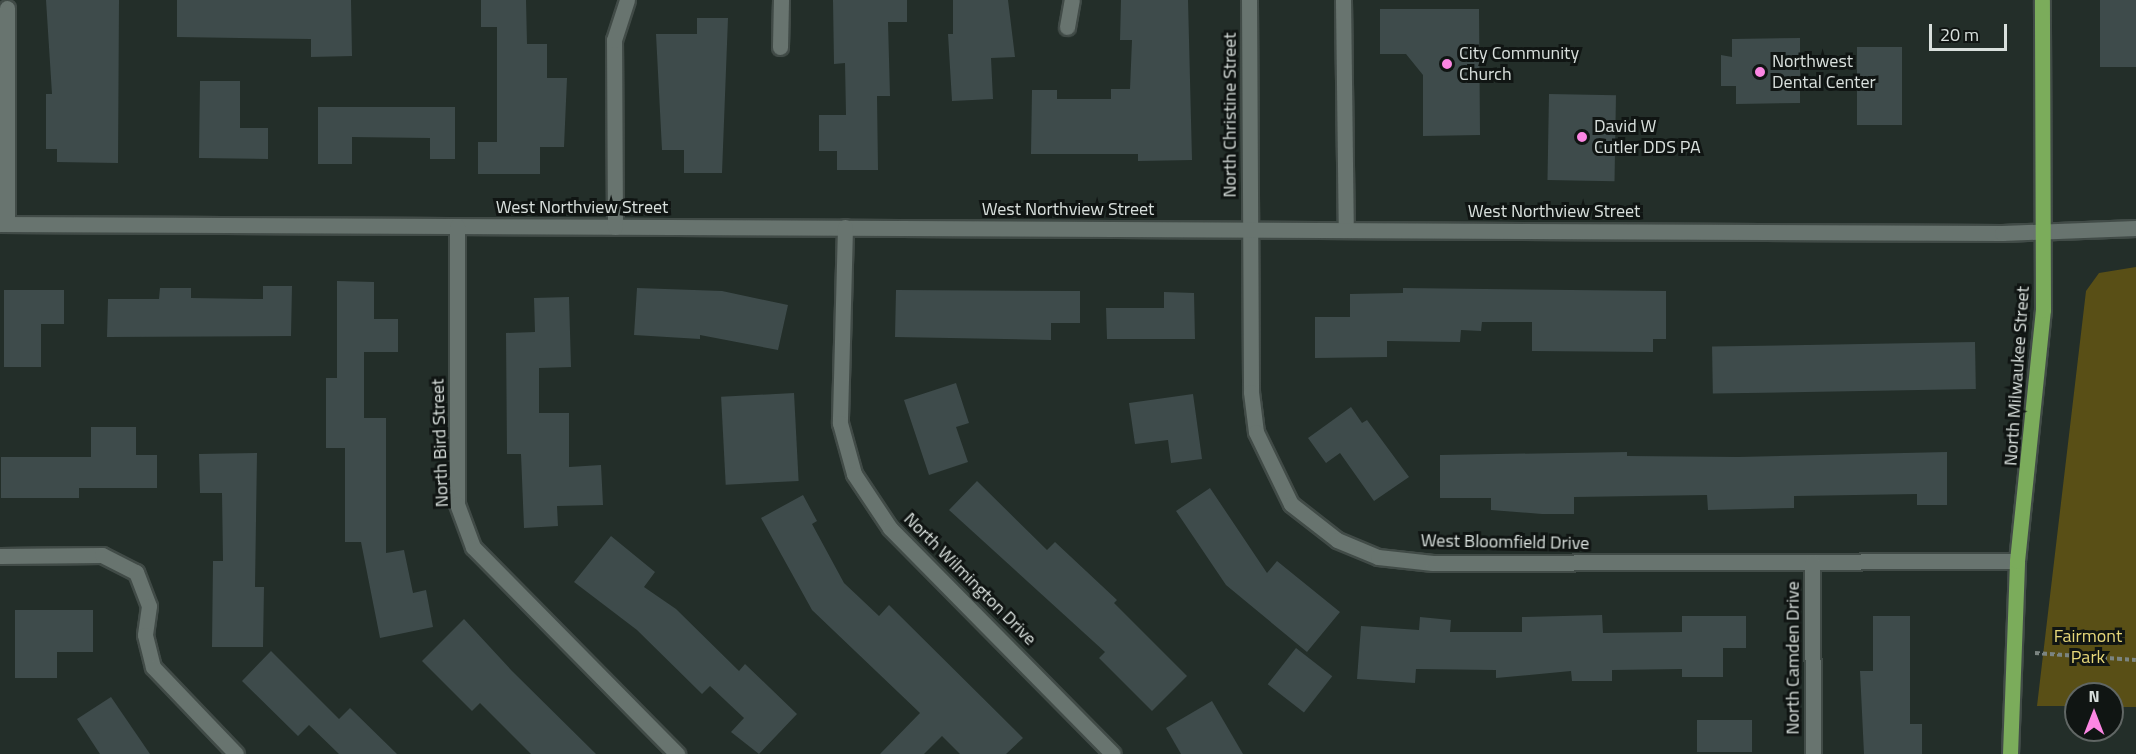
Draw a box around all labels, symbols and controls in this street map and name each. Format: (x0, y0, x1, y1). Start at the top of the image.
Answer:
scale bar (1932, 12, 2010, 50)
text: 20 m (1940, 21, 1979, 48)
street label: North Christine Street (1219, 32, 1241, 198)
place label: City Community Church (1459, 43, 1579, 86)
place label: Northwest Dental Center (1772, 51, 1876, 94)
marker: City Community Church (1440, 57, 1454, 71)
marker: Northwest Dental Center (1753, 65, 1767, 79)
place label: David W Cutler DDS PA (1594, 116, 1701, 158)
marker: David W Cutler DDS PA (1575, 130, 1589, 144)
street label: West Northview Street (496, 196, 668, 218)
street label: West Northview Street (982, 198, 1154, 220)
street label: West Northview Street (1468, 200, 1640, 222)
street label: North Milwaukee Street (2000, 285, 2034, 467)
street label: North Bird Street (427, 378, 453, 508)
street label: North Wilmington Drive (899, 508, 1041, 650)
street label: West Bloomfield Drive (1421, 530, 1589, 554)
street label: North Camden Drive (1782, 581, 1804, 735)
park label: Fairmont Park (2054, 626, 2122, 668)
north arrow (2064, 682, 2124, 742)
text: N (2088, 684, 2100, 708)

